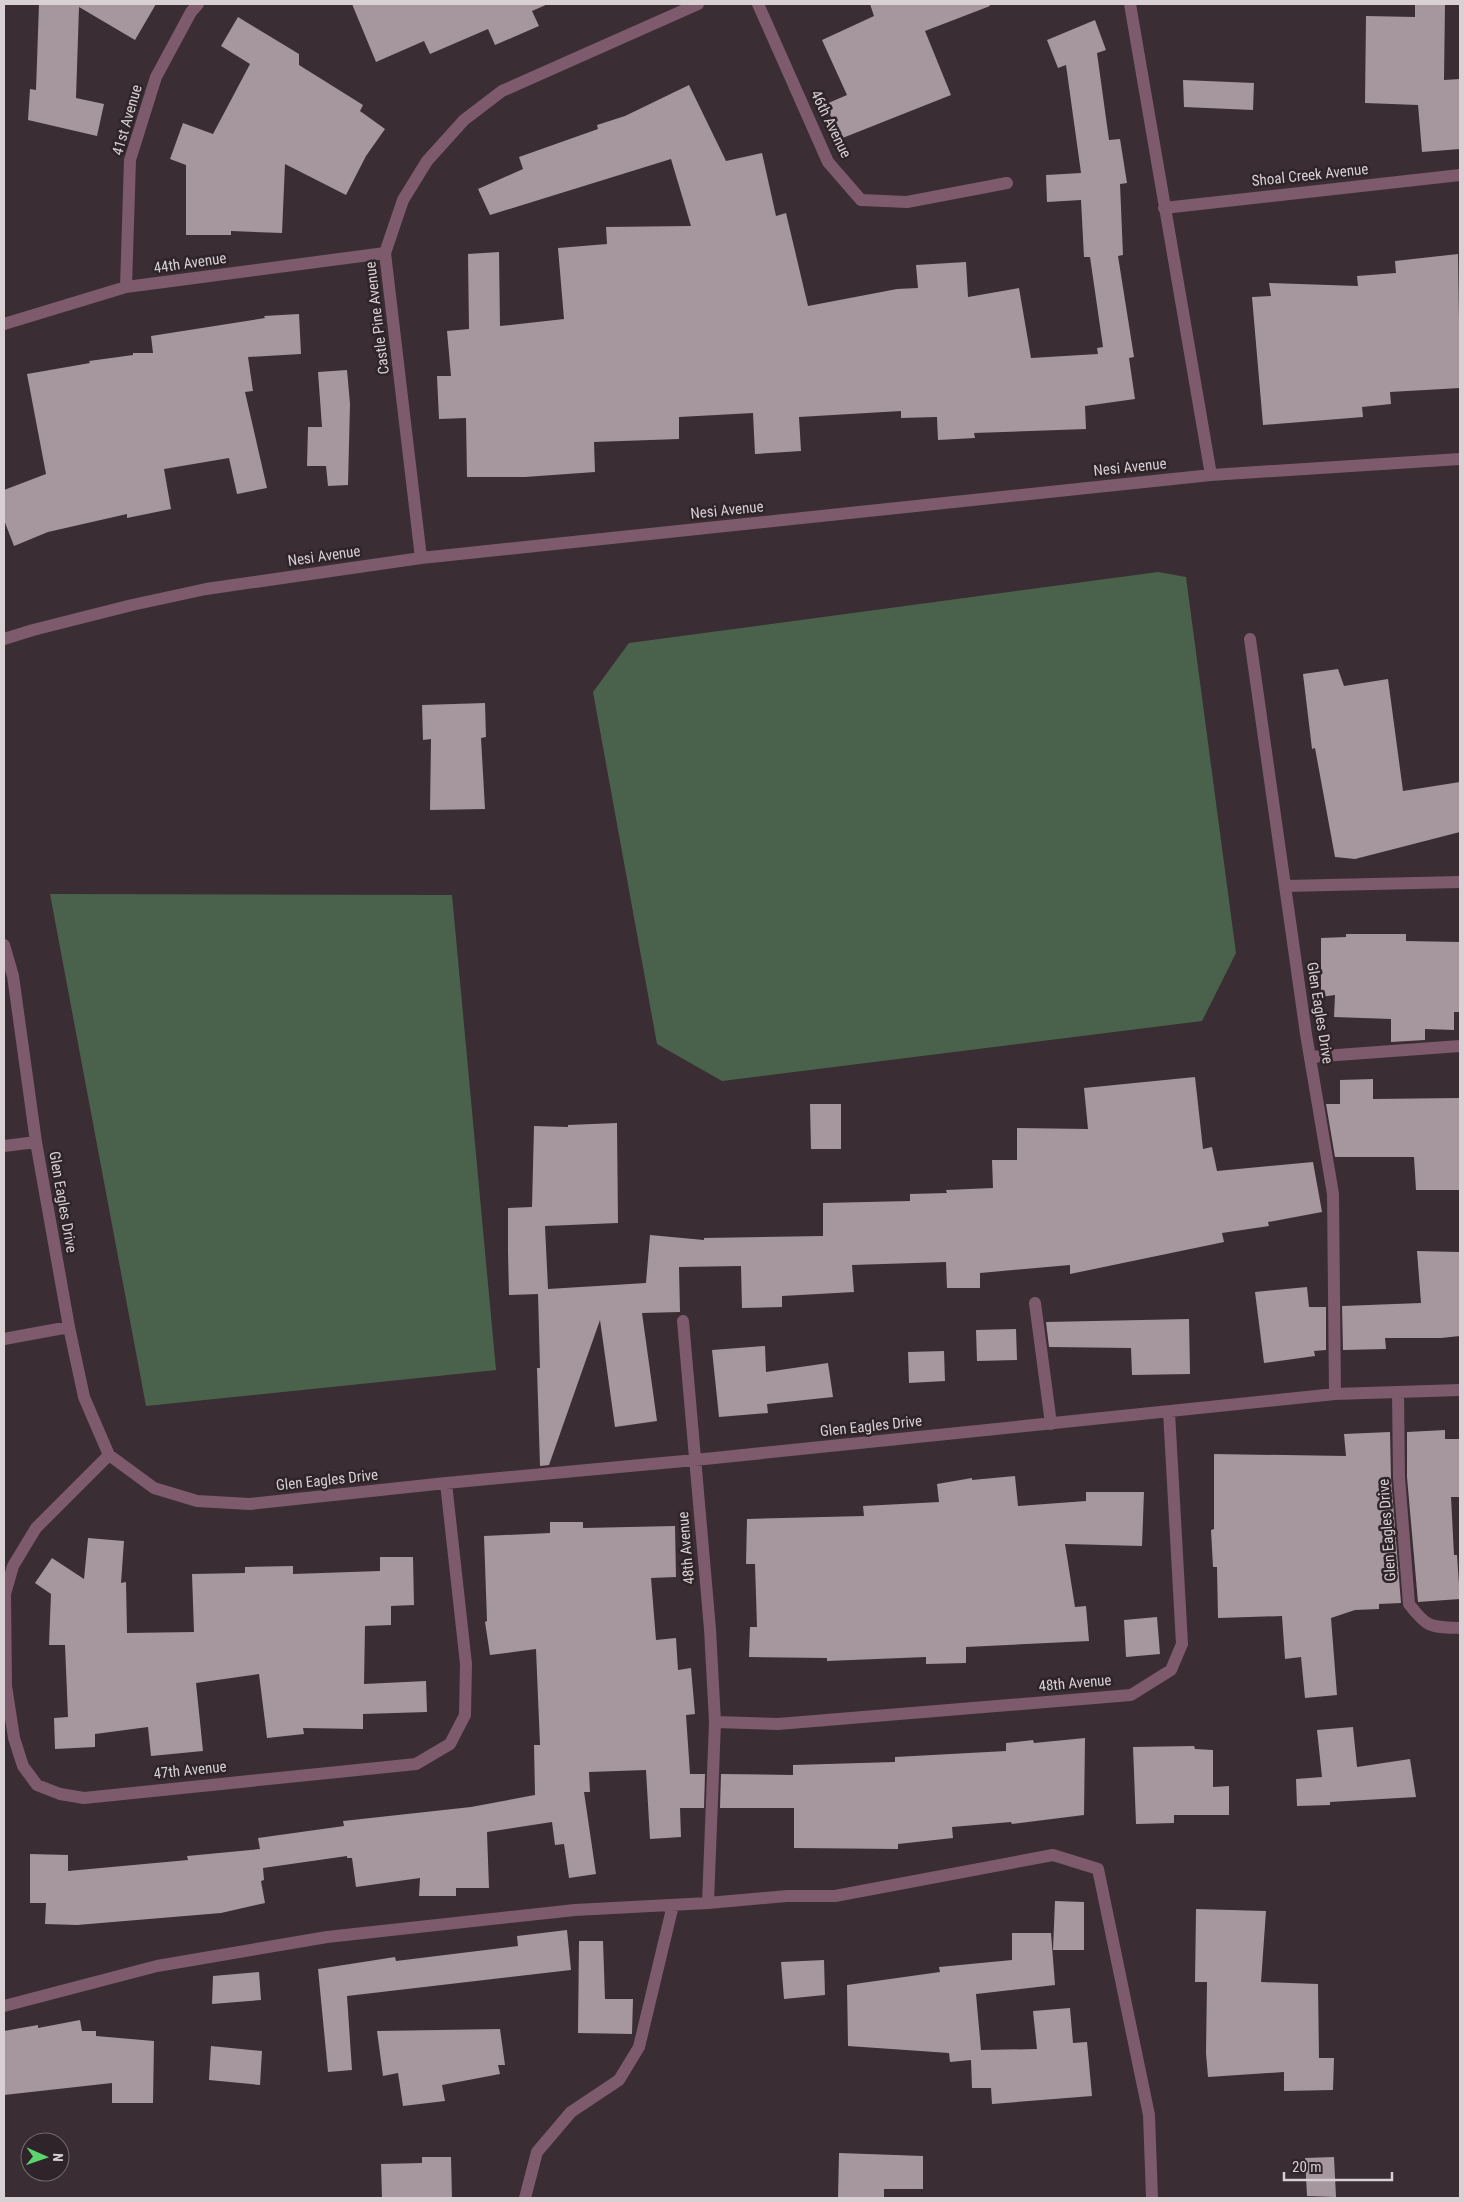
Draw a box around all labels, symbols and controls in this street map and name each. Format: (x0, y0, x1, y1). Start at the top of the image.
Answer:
street label: 41st Avenue (108, 83, 146, 157)
street label: 46th Avenue (807, 87, 855, 161)
street label: Shoal Creek Avenue (1251, 160, 1369, 190)
street label: 44th Avenue (153, 249, 227, 277)
street label: Castle Pine Avenue (361, 261, 393, 375)
street label: Nesi Avenue (1093, 454, 1167, 480)
street label: Nesi Avenue (690, 497, 764, 523)
street label: Nesi Avenue (286, 542, 362, 570)
street label: Glen Eagles Drive (1303, 961, 1337, 1065)
street label: Glen Eagles Drive (45, 1150, 81, 1254)
street label: Glen Eagles Drive (819, 1412, 923, 1440)
street label: Glen Eagles Drive (275, 1466, 379, 1494)
street label: Glen Eagles Drive (1374, 1478, 1400, 1582)
street label: 48th Avenue (674, 1511, 698, 1585)
street label: 48th Avenue (1038, 1671, 1112, 1695)
street label: 47th Avenue (153, 1757, 227, 1783)
north arrow (20, 2132, 70, 2182)
scale bar (1284, 2150, 1392, 2182)
text: N (50, 2153, 66, 2162)
text: 20 m (1292, 2158, 1322, 2176)

